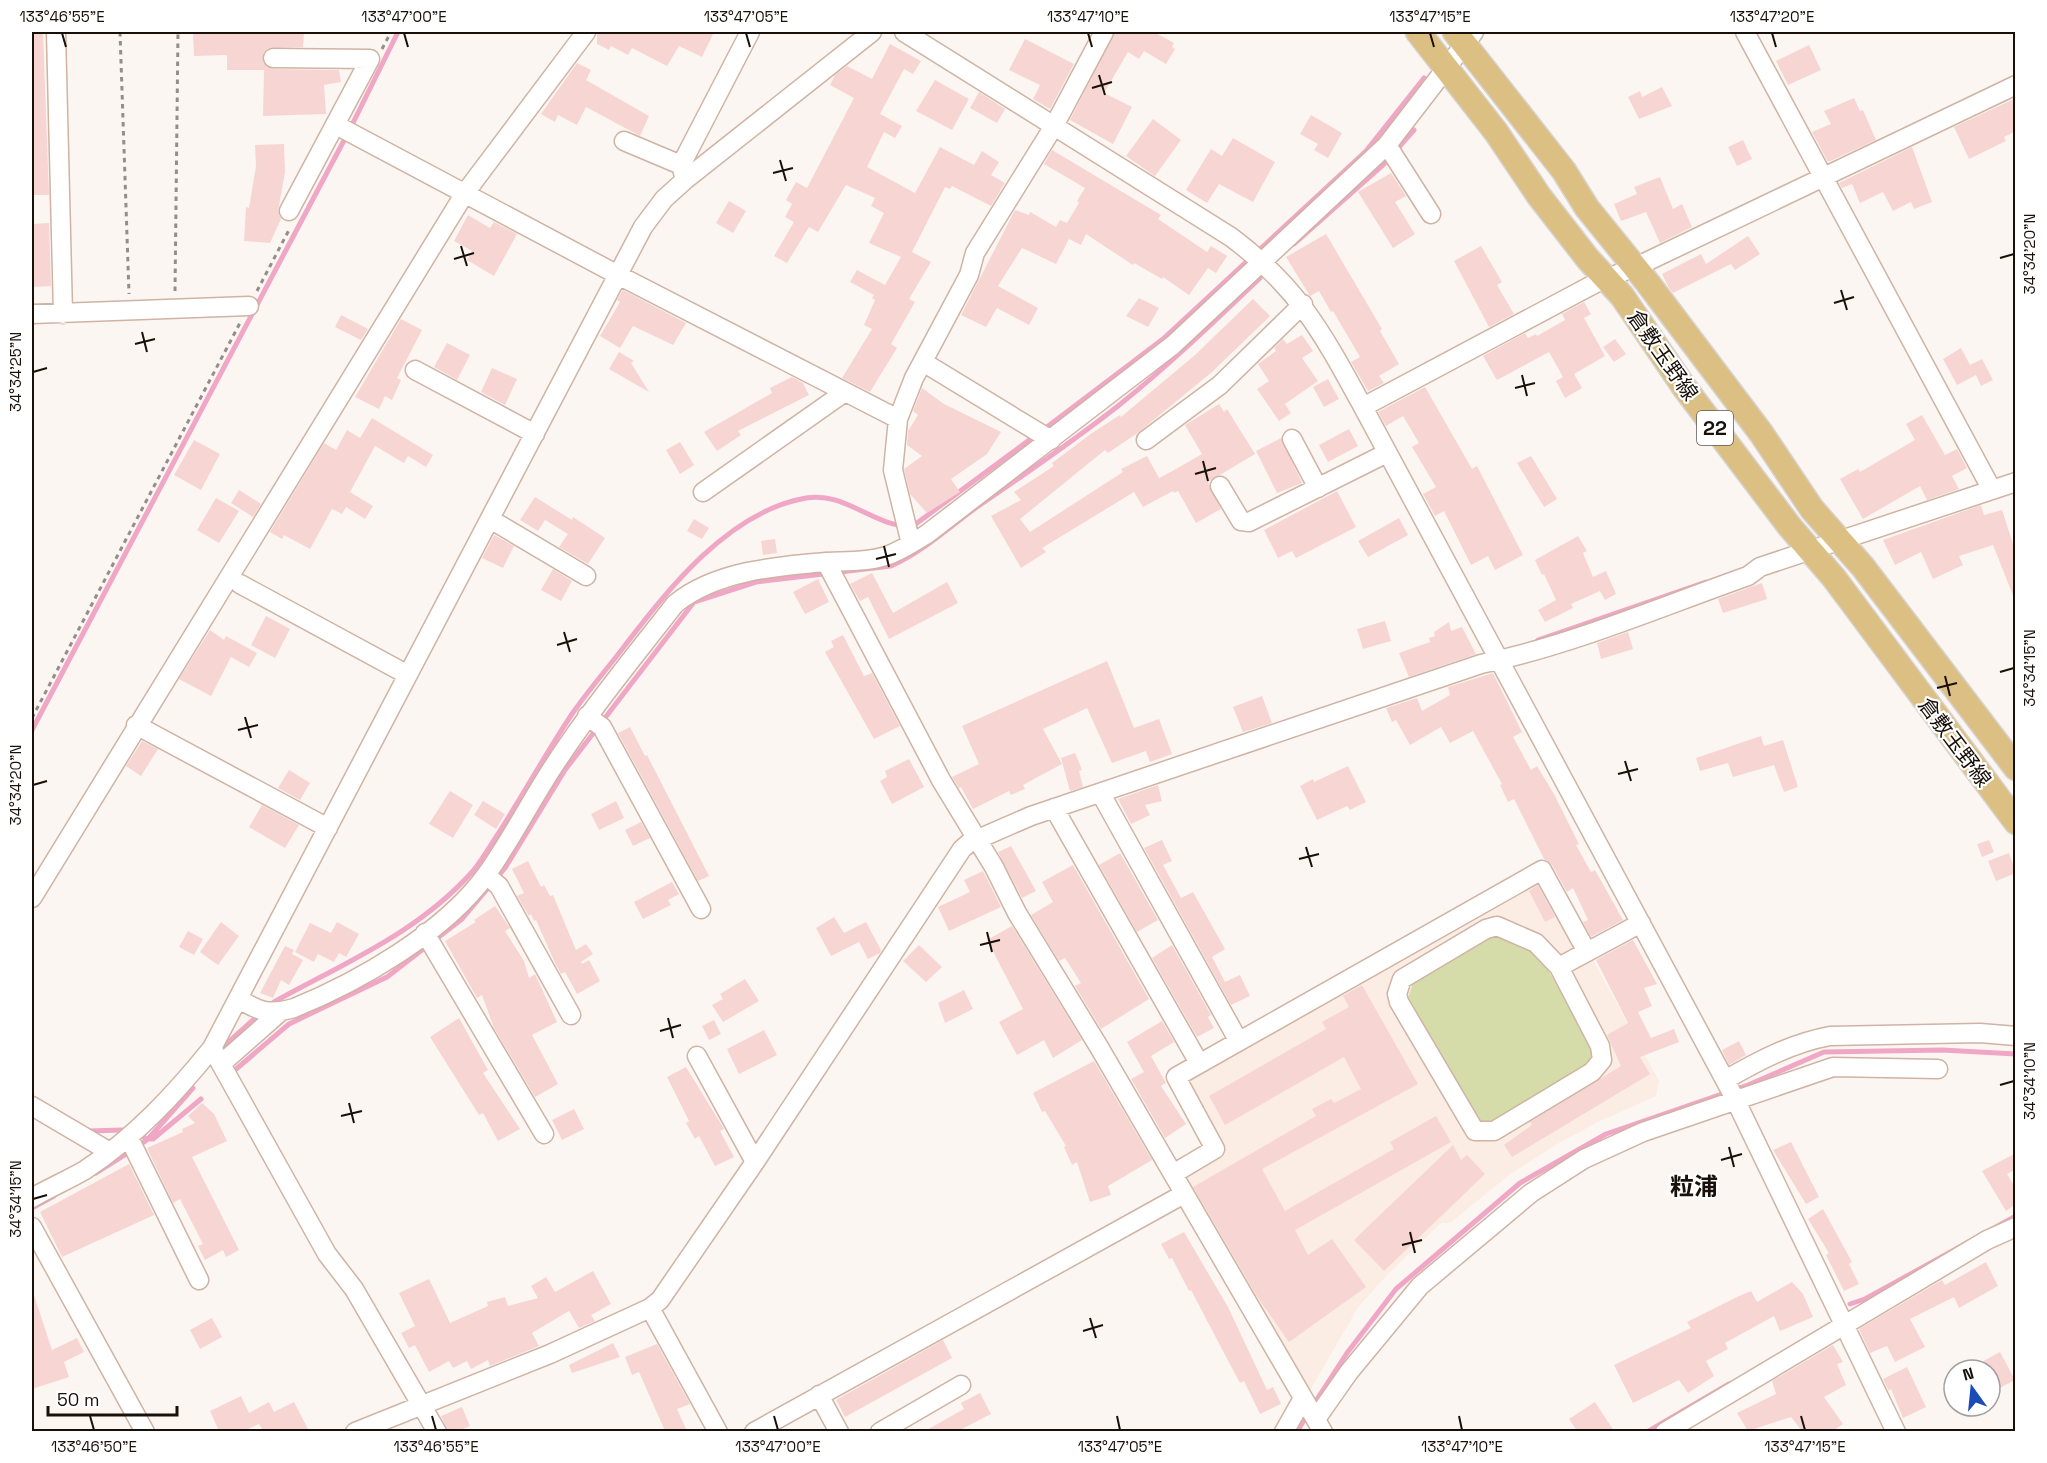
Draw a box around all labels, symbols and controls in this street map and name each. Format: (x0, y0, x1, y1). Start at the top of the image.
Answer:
text: 133°46'55"E (19, 7, 105, 26)
text: 133°47'00"E (361, 7, 447, 26)
text: 133°47'05"E (704, 7, 788, 26)
text: 133°47'10"E (1047, 7, 1129, 26)
text: 133°47'15"E (1389, 7, 1471, 26)
text: 133°47'20"E (1730, 7, 1814, 26)
text: 34°34'20"N (2020, 214, 2039, 294)
street label: 倉敷玉野線 (1622, 304, 1704, 406)
text: 34°34'25"N (6, 332, 25, 412)
road number: 22 (1697, 411, 1733, 445)
text: 34°34'15"N (2020, 629, 2039, 707)
street label: 倉敷玉野線 (1913, 692, 1997, 792)
text: 34°34'20"N (6, 745, 25, 825)
text: 34°34'10"N (2020, 1042, 2039, 1120)
text: 34°34'15"N (6, 1160, 25, 1238)
district label: 粒浦 (1670, 1171, 1718, 1202)
north arrow (1942, 1358, 2002, 1418)
text: N (1960, 1362, 1976, 1386)
scale bar (48, 1379, 177, 1417)
text: 50 m (57, 1388, 99, 1411)
text: 133°46'50"E (51, 1437, 137, 1456)
text: 133°46'55"E (393, 1437, 479, 1456)
text: 133°47'00"E (735, 1437, 821, 1456)
text: 133°47'05"E (1078, 1437, 1162, 1456)
text: 133°47'10"E (1421, 1437, 1503, 1456)
text: 133°47'15"E (1764, 1437, 1846, 1456)

